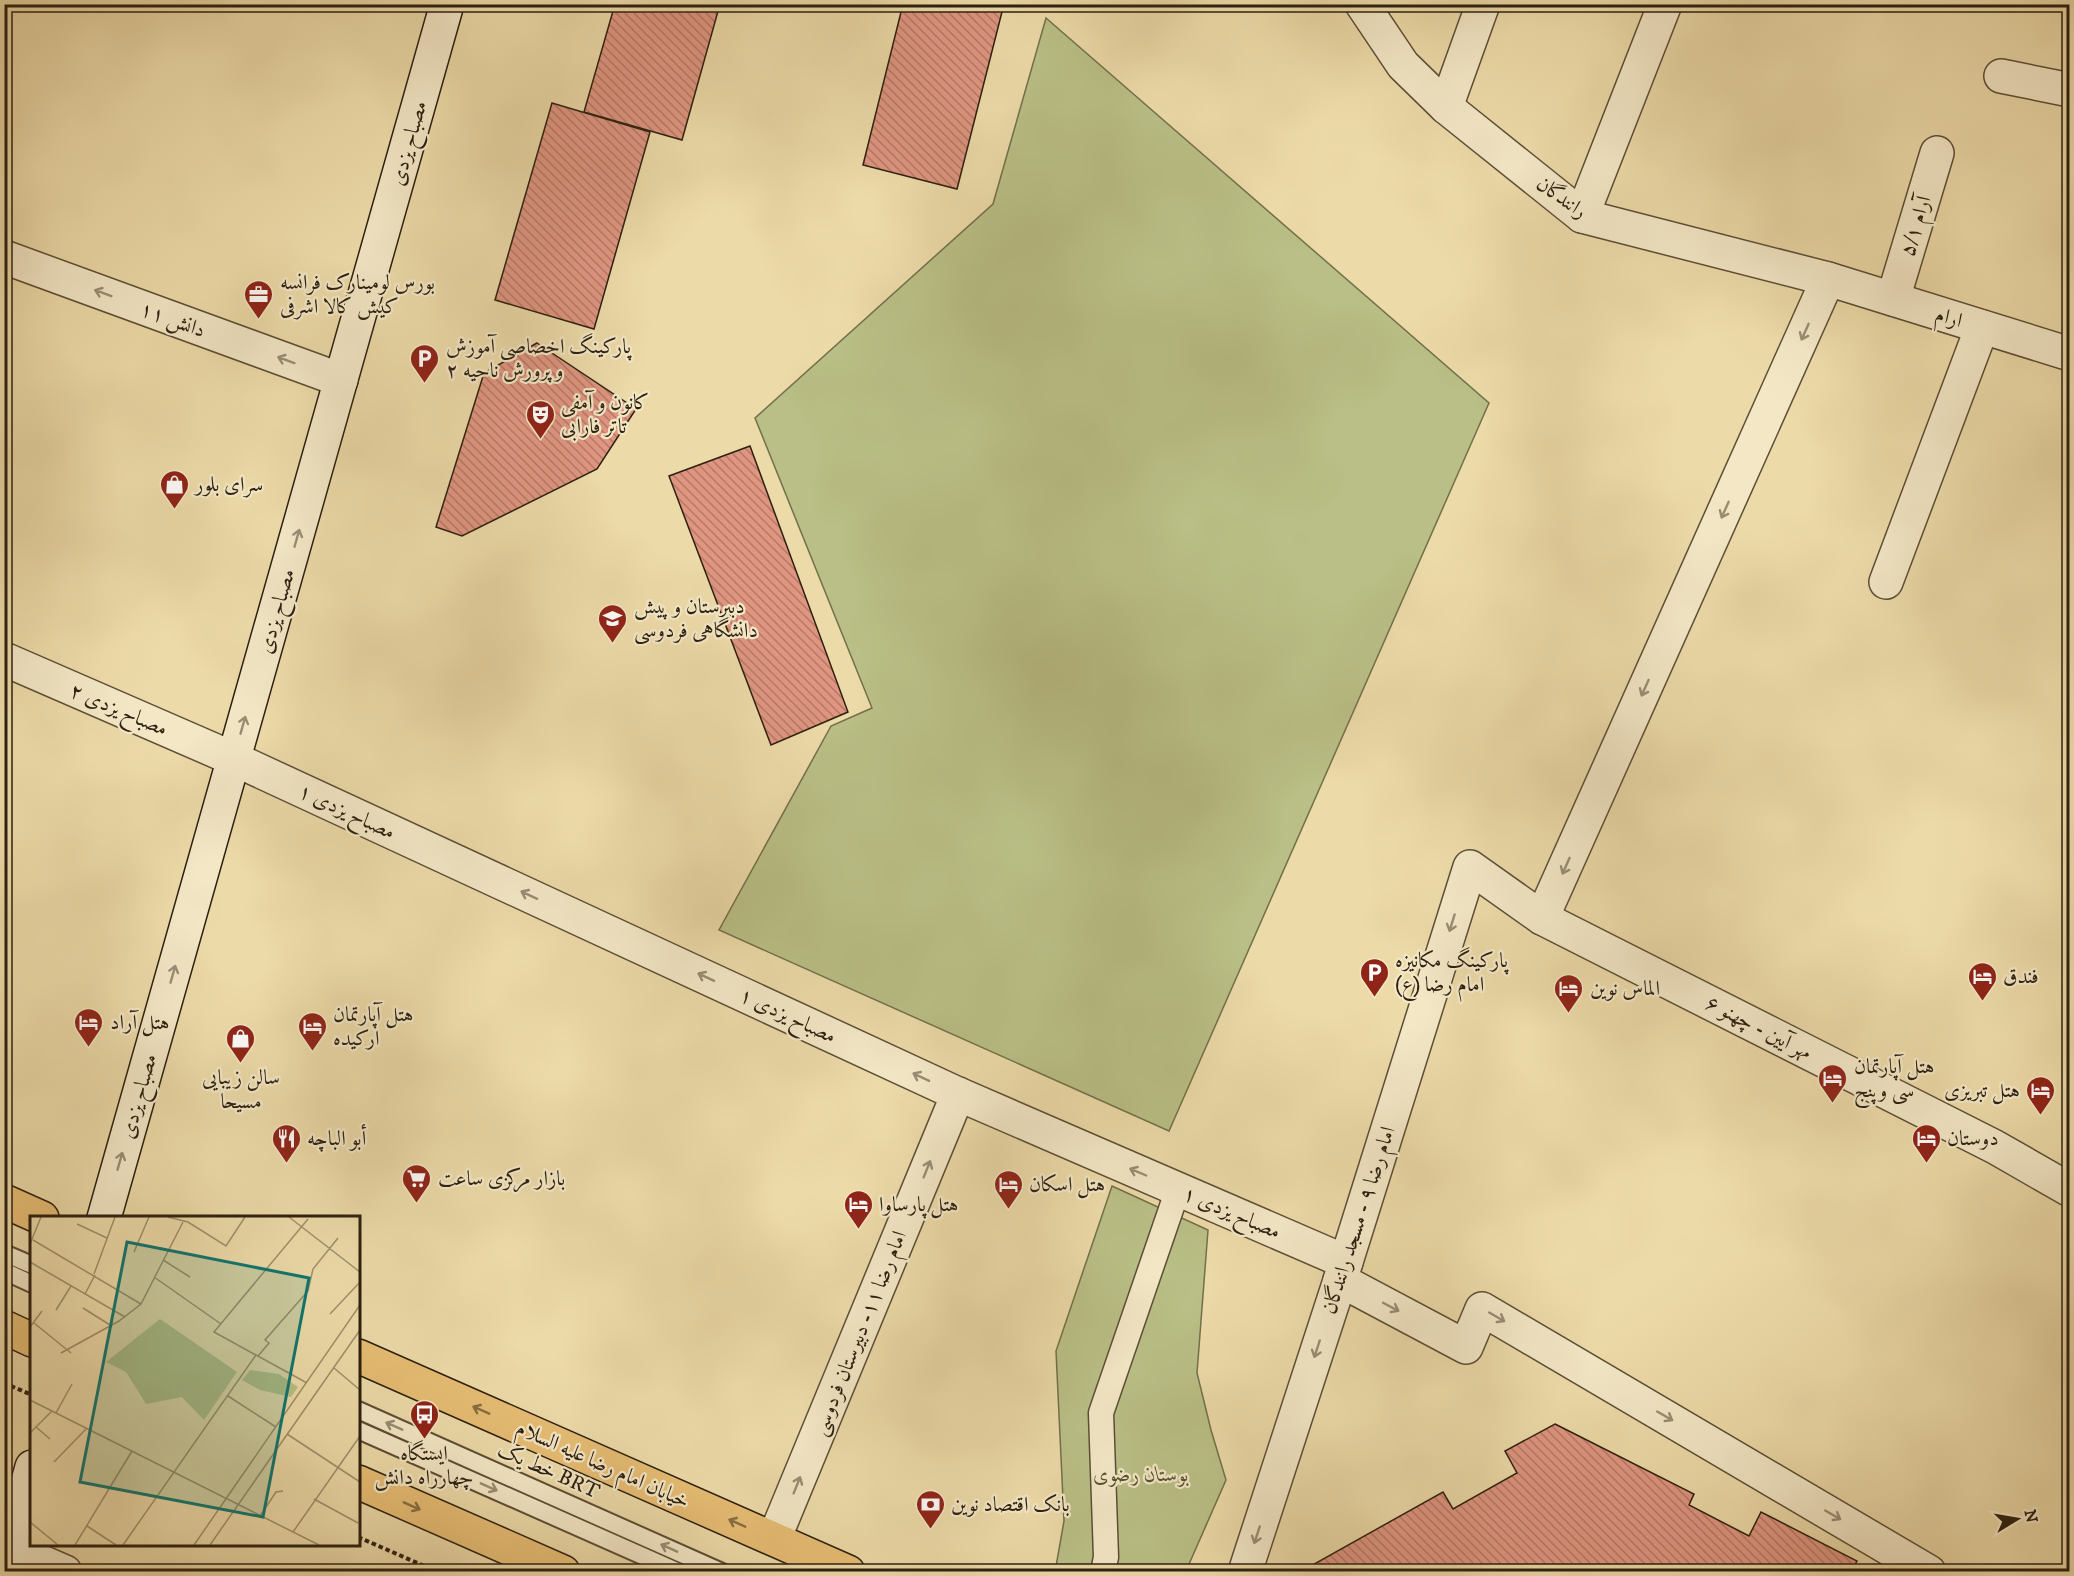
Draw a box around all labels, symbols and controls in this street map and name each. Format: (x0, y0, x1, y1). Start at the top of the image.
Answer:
street label: مصباح یزدی (384, 98, 438, 190)
street label: رانندگان (1531, 170, 1593, 225)
street label: آرام ۵/۱ (1894, 190, 1942, 261)
place label: بورس لومینارک فرانسه کیش کالا اشرفی (280, 270, 435, 320)
office icon: بورس لومینارک فرانسه کیش کالا اشرفی (243, 278, 275, 320)
one-way arrow (94, 287, 113, 298)
street label: دانش ۱۱ (136, 296, 209, 344)
street label: ارام (1931, 302, 1965, 338)
one-way arrow (1798, 322, 1810, 340)
place label: پارکینگ اخصاصی آموزش و پرورش ناحیه ۲ (446, 333, 632, 384)
parking icon: پارکینگ اخصاصی آموزش و پرورش ناحیه ۲ (409, 342, 441, 384)
one-way arrow (278, 353, 296, 364)
place label: کانون و آمفی تاتر فارابی (561, 389, 650, 441)
theatre icon: کانون و آمفی تاتر فارابی (524, 398, 556, 440)
shop icon: سرای بلور (158, 468, 190, 510)
place label: سرای بلور (193, 472, 263, 498)
one-way arrow (1719, 500, 1730, 519)
one-way arrow (291, 529, 303, 548)
street label: مصباح یزدی (252, 566, 306, 658)
place label: دبیرستان و پیش دانشگاهی فردوسی (634, 594, 758, 645)
school or university icon: دبیرستان و پیش دانشگاهی فردوسی (597, 602, 629, 644)
street label: مصباح یزدی ۲ (64, 678, 172, 747)
one-way arrow (1639, 679, 1650, 697)
one-way arrow (238, 716, 249, 735)
street label: مصباح یزدی ۱ (292, 778, 399, 850)
one-way arrow (1559, 857, 1570, 875)
one-way arrow (520, 889, 538, 901)
one-way arrow (1446, 913, 1457, 932)
place label: پارکینگ مکانیزه امام رضا (ع) (1395, 947, 1509, 1002)
parking icon: پارکینگ مکانیزه امام رضا (ع) (1358, 956, 1390, 998)
hotel icon: فندق (1966, 960, 1998, 1002)
one-way arrow (168, 964, 179, 983)
place label: فندق (2003, 964, 2039, 990)
one-way arrow (697, 971, 715, 983)
hotel icon: الماس نوين (1553, 972, 1585, 1014)
place label: الماس نوين (1590, 976, 1660, 1002)
street label: مصباح یزدی ۱ (733, 982, 840, 1054)
street label: مهر آیین - چهنو ۶ (1701, 989, 1817, 1066)
place label: هتل آپارتمان ارکیده (333, 1001, 413, 1052)
hotel icon: هتل آراد (73, 1006, 105, 1048)
place label: هتل آراد (110, 1009, 170, 1037)
hotel icon: هتل آپارتمان ارکیده (296, 1010, 328, 1052)
shop icon: سالن زیبایی مسیحا (225, 1022, 257, 1064)
street label: مصباح یزدی (114, 1051, 168, 1143)
place label: هتل آپارتمان سی وپنج (1854, 1053, 1934, 1109)
hotel icon: هتل آپارتمان سی وپنج (1817, 1062, 1849, 1104)
place label: سالن زیبایی مسیحا (202, 1065, 280, 1115)
one-way arrow (912, 1070, 930, 1082)
hotel icon: هتل تبریزی (2025, 1074, 2057, 1116)
place label: هتل تبریزی (1944, 1078, 2020, 1105)
restaurant icon: أبو الباچه (270, 1122, 302, 1164)
hotel icon: دوستان (1910, 1122, 1942, 1164)
place label: أبو الباچه (307, 1123, 367, 1152)
street label: امام رضا ۹ - مسجد رانندگان (1315, 1123, 1405, 1319)
place label: دوستان (1947, 1126, 1999, 1152)
one-way arrow (115, 1152, 126, 1171)
one-way arrow (922, 1160, 933, 1179)
supermarket icon: بازار مرکزی ساعت (401, 1162, 433, 1204)
one-way arrow (1129, 1165, 1147, 1177)
place label: بازار مرکزی ساعت (438, 1166, 565, 1193)
hotel icon: هتل اسکان (992, 1168, 1024, 1210)
place label: هتل اسکان (1029, 1172, 1105, 1199)
street label: مصباح یزدی ۱ (1177, 1181, 1285, 1250)
hotel icon: هتل پارساوا (842, 1188, 874, 1230)
place label: هتل پارساوا (879, 1192, 959, 1219)
inset map (30, 1216, 360, 1546)
street label: امام رضا ۱۱- دبیرستان فردوسی (807, 1227, 917, 1441)
one-way arrow (1382, 1302, 1400, 1313)
one-way arrow (1488, 1312, 1505, 1324)
one-way arrow (1311, 1339, 1322, 1358)
bus stop icon: ایستگاه چهارراه دانش (408, 1398, 440, 1440)
one-way arrow (473, 1404, 491, 1416)
one-way arrow (1656, 1411, 1673, 1423)
street label: خیابان امام رضا علیه السلام (510, 1415, 693, 1518)
one-way arrow (386, 1420, 404, 1431)
street label: خط یک BRT (493, 1437, 604, 1505)
place label: ایستگاه چهارراه دانش (374, 1440, 474, 1491)
park label: بوستان رضوی (1093, 1462, 1189, 1488)
one-way arrow (792, 1476, 803, 1495)
one-way arrow (479, 1482, 497, 1494)
bank icon: بانک اقتصاد نوین (914, 1488, 946, 1530)
north arrow (1987, 1489, 2047, 1549)
place label: بانک اقتصاد نوین (951, 1492, 1070, 1518)
one-way arrow (403, 1501, 421, 1512)
text: N (2020, 1508, 2042, 1525)
one-way arrow (1824, 1509, 1841, 1521)
one-way arrow (728, 1516, 746, 1528)
one-way arrow (1251, 1525, 1262, 1544)
one-way arrow (660, 1542, 678, 1553)

